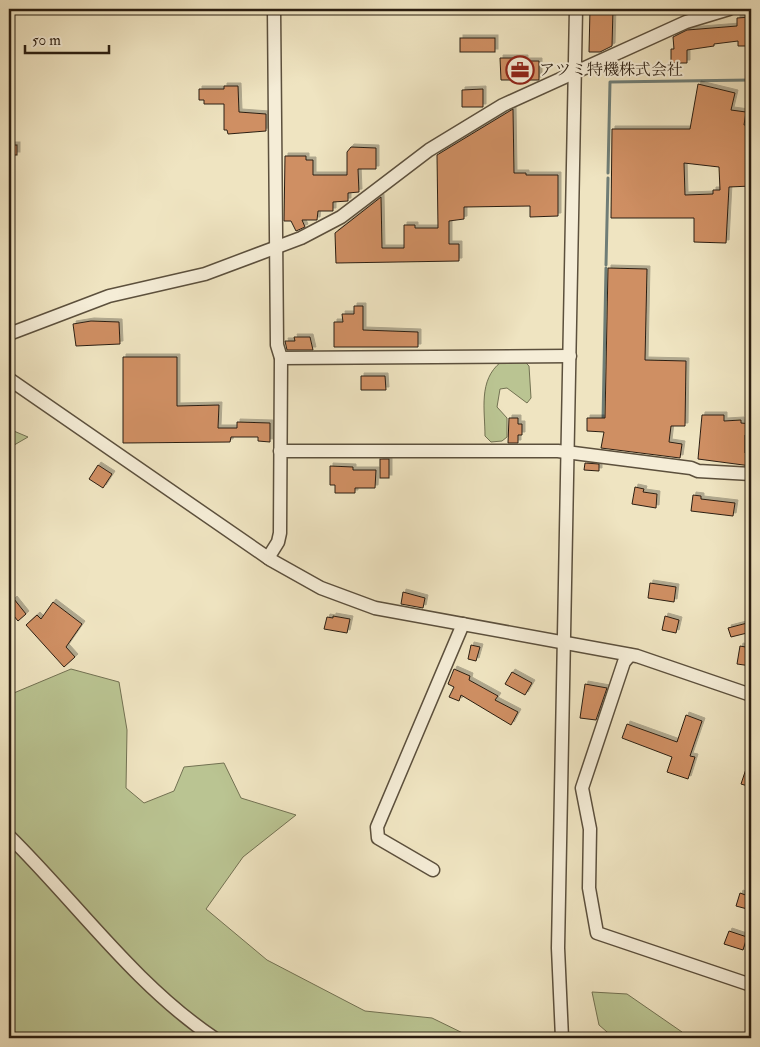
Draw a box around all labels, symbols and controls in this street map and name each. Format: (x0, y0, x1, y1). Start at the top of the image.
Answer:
scale bar (25, 22, 109, 54)
text: 50 m (32, 31, 61, 50)
office icon: アツミ特機株式会社 (505, 55, 535, 85)
place label: アツミ特機株式会社 (539, 60, 683, 80)

